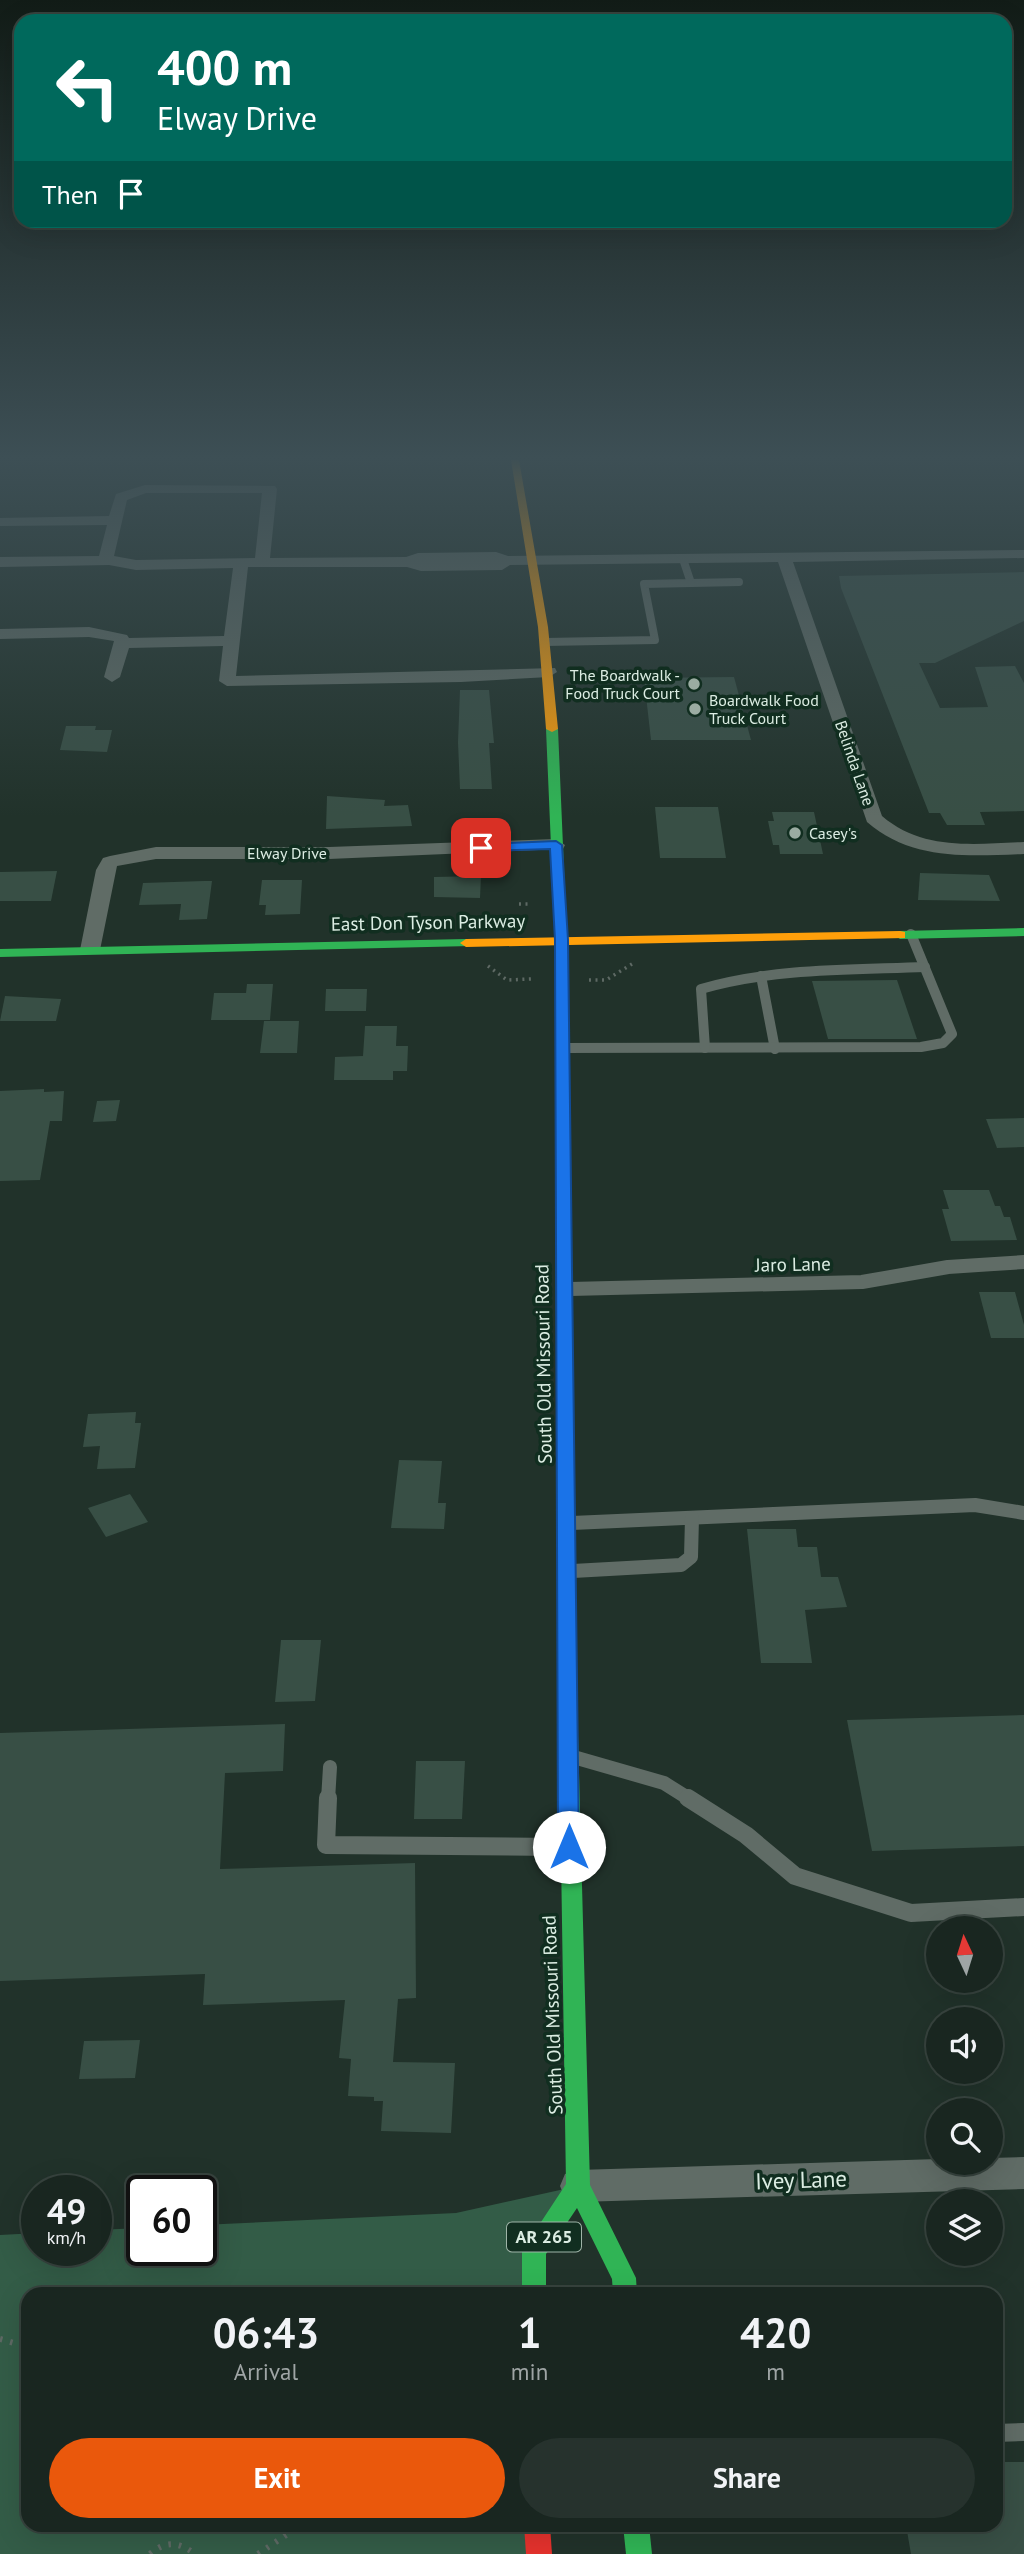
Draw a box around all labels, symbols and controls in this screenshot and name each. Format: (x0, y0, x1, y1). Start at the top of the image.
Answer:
text: 400 m (157, 35, 292, 99)
icon: left (42, 42, 133, 133)
text: Elway Drive (157, 97, 317, 139)
icon: arrive (112, 175, 150, 213)
text: Then (42, 178, 98, 211)
place label: The Boardwalk - Food Truck Court (565, 665, 681, 703)
marker: The Boardwalk - Food Truck Court (686, 676, 702, 692)
place label: Boardwalk Food Truck Court (709, 690, 819, 728)
marker: Boardwalk Food Truck Court (687, 701, 703, 717)
street label: Belinda Lane (831, 718, 879, 808)
pin (451, 818, 511, 878)
place label: Casey's (809, 823, 857, 843)
marker: Casey's (787, 825, 803, 841)
icon: arrive (462, 829, 500, 867)
street label: Elway Drive (247, 843, 327, 863)
street label: East Don Tyson Parkway (331, 908, 526, 936)
street label: Jaro Lane (754, 1251, 831, 1277)
street label: South Old Missouri Road (529, 1264, 557, 1464)
position arrow (532, 1810, 606, 1884)
street label: South Old Missouri Road (537, 1915, 567, 2115)
north arrow (926, 1916, 1003, 1993)
map controls (926, 1916, 1003, 2266)
button: sound (926, 2007, 1003, 2084)
button: search (926, 2098, 1003, 2175)
street label: Ivey Lane (755, 2163, 847, 2196)
speed limit sign: 60 (126, 2175, 217, 2266)
text: 49 (47, 2188, 86, 2234)
button: layers (926, 2189, 1003, 2266)
road number: AR 265 (507, 2222, 581, 2252)
text: km/h (47, 2226, 86, 2249)
text: 06:43 (213, 2305, 319, 2360)
text: 1 (518, 2305, 541, 2360)
text: 420 (740, 2305, 811, 2360)
text: Arrival (234, 2357, 298, 2386)
text: min (511, 2357, 548, 2386)
text: m (766, 2357, 785, 2386)
button: Exit (49, 2438, 505, 2518)
button: Share (519, 2438, 975, 2518)

